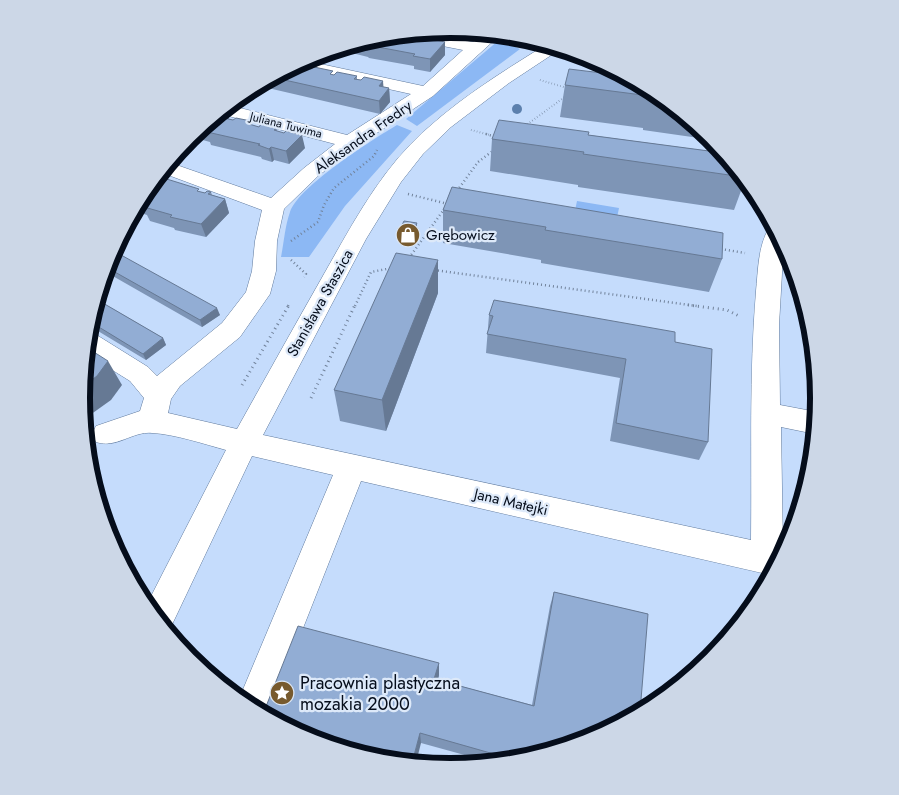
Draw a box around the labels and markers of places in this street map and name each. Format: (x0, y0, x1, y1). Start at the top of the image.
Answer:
shop icon: Grębowicz (395, 222, 421, 248)
place label: Grębowicz (426, 224, 495, 246)
place label: Pracownia plastyczna mozakia 2000 (300, 670, 460, 717)
place icon: Pracownia plastyczna mozakia 2000 (269, 680, 295, 706)

